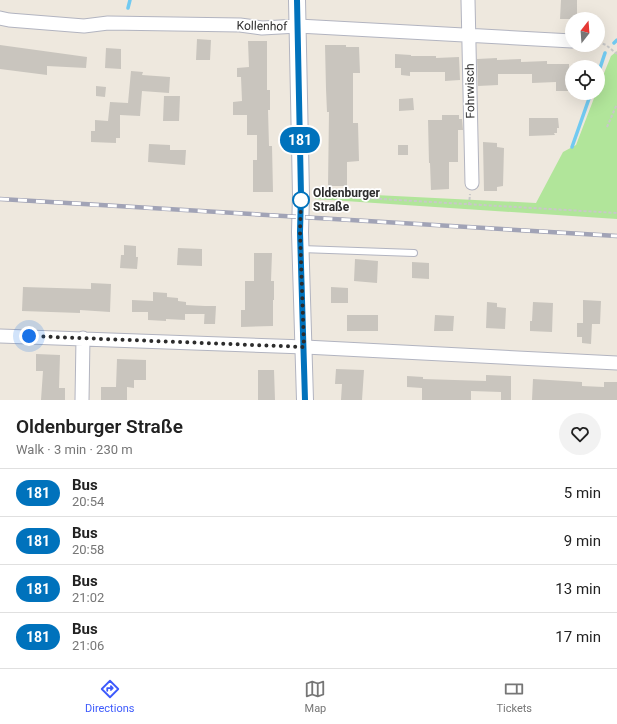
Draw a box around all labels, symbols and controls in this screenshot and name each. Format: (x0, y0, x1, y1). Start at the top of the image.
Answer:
north arrow (565, 12, 605, 52)
map controls (565, 12, 605, 100)
street label: Kollenhof (237, 19, 288, 33)
button: locate (565, 60, 605, 100)
street label: Fohrwisch (463, 63, 477, 119)
line badge: 181 (277, 127, 323, 153)
text: 181 (288, 132, 312, 148)
place label: Oldenburger Straße (313, 186, 381, 214)
marker: Oldenburger Straße (292, 191, 310, 209)
your location (19, 326, 39, 346)
button: heart (559, 413, 601, 455)
text: Oldenburger Straße (16, 415, 183, 438)
text: Walk · 3 min · 230 m (16, 442, 133, 457)
text: Bus (72, 476, 98, 494)
text: 5 min (564, 484, 601, 502)
text: 181 (26, 485, 50, 501)
text: 20:54 (72, 494, 104, 509)
text: Bus (72, 524, 98, 542)
text: 9 min (564, 532, 601, 550)
text: 181 (26, 533, 50, 549)
text: 20:58 (72, 542, 104, 557)
text: Bus (72, 572, 98, 590)
text: 13 min (555, 580, 601, 598)
text: 181 (26, 581, 50, 597)
text: 21:02 (72, 590, 104, 605)
text: Bus (72, 620, 98, 638)
text: 17 min (555, 628, 601, 646)
text: 181 (26, 629, 50, 645)
text: 21:06 (72, 638, 104, 653)
tab: Directions (85, 678, 134, 715)
tab: Map (304, 678, 326, 715)
tab: Tickets (496, 678, 532, 715)

